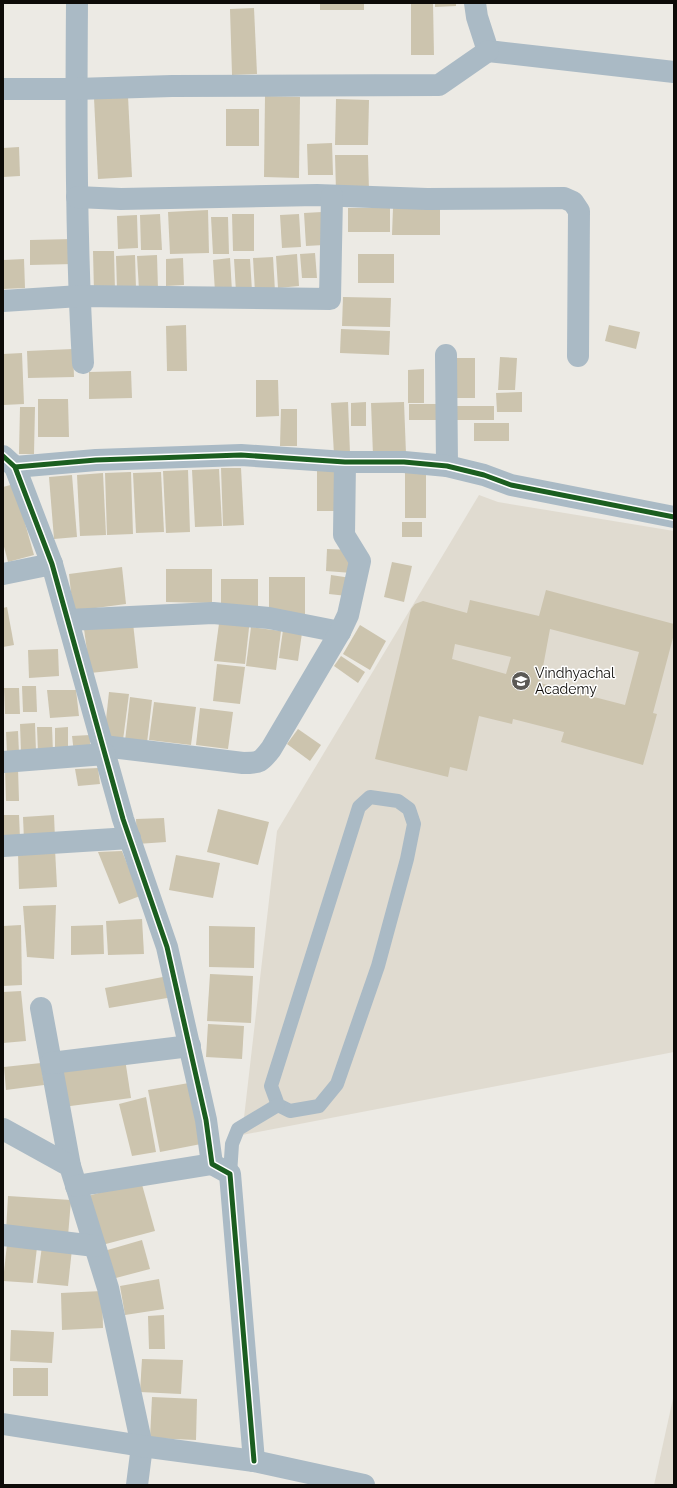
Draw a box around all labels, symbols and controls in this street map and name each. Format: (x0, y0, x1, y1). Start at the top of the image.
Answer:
place label: Vindhyachal Academy (535, 665, 615, 697)
school or university icon: Vindhyachal Academy (510, 670, 532, 692)

